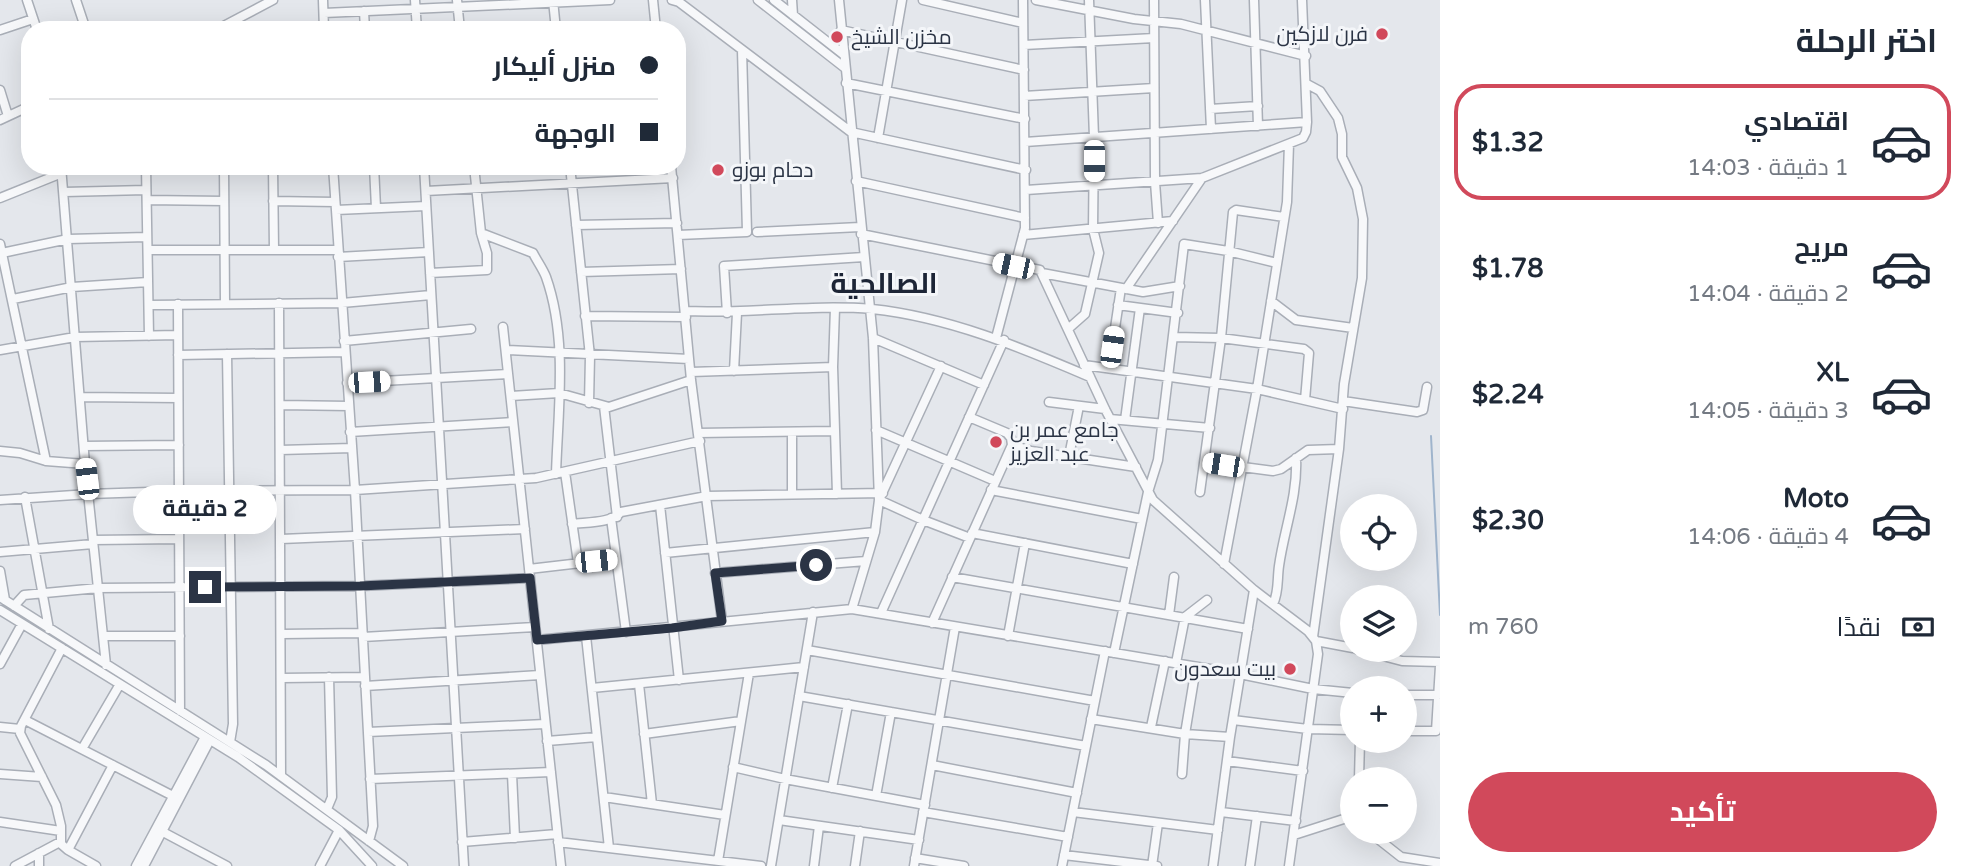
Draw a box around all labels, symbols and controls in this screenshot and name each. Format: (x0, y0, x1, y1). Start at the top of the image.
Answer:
place label: فرن لازكين (1276, 22, 1368, 47)
text: اختر الرحلة (1796, 23, 1937, 61)
place label: مخزن الشيخ (851, 25, 952, 51)
marker: فرن لازكين (1374, 26, 1390, 42)
marker: مخزن الشيخ (829, 29, 845, 45)
text: منزل أليكار (493, 51, 616, 82)
text: اقتصادي (1744, 106, 1849, 137)
icon: car (1870, 111, 1933, 174)
text: الوجهة (535, 118, 616, 149)
text: $1.32 (1472, 127, 1544, 158)
car (1084, 140, 1105, 182)
text: 1 دقيقة · 14:03 (1687, 154, 1849, 182)
place label: دحام بوزو (732, 158, 813, 184)
marker: دحام بوزو (710, 162, 726, 178)
text: مريح (1794, 232, 1849, 263)
icon: car (1870, 237, 1933, 300)
car (991, 251, 1036, 281)
text: $1.78 (1472, 253, 1544, 284)
district label: الصالحية (830, 267, 938, 301)
text: 2 دقيقة · 14:04 (1687, 280, 1849, 308)
car (1099, 325, 1126, 369)
text: XL (1817, 357, 1849, 388)
icon: car (1870, 363, 1933, 426)
car (348, 370, 391, 394)
text: $2.24 (1472, 379, 1544, 410)
text: 3 دقيقة · 14:05 (1687, 397, 1849, 425)
place label: جامع عمر بن عبد العزيز (1009, 418, 1119, 467)
marker: جامع عمر بن عبد العزيز (988, 434, 1004, 450)
car (1201, 451, 1246, 479)
car (75, 457, 100, 501)
text: Moto (1783, 483, 1849, 514)
callout: 2 دقيقة (133, 486, 277, 534)
icon: car (1870, 489, 1933, 552)
map controls (1340, 494, 1417, 844)
button: locate (1340, 494, 1417, 571)
text: 2 دقيقة (162, 495, 248, 523)
text: $2.30 (1472, 505, 1544, 536)
text: 4 دقيقة · 14:06 (1687, 523, 1849, 551)
car (575, 548, 618, 574)
route start (800, 549, 832, 581)
route end (189, 571, 221, 603)
button: layers (1340, 585, 1417, 662)
icon: cash (1899, 608, 1937, 646)
text: نقدًا (1837, 612, 1881, 643)
text: 760 m (1468, 613, 1538, 641)
place label: بيت سعدون (1174, 657, 1276, 682)
marker: بيت سعدون (1282, 661, 1298, 677)
button: + (1340, 676, 1417, 753)
button: − (1340, 767, 1417, 844)
button: تأكيد (1468, 772, 1937, 852)

